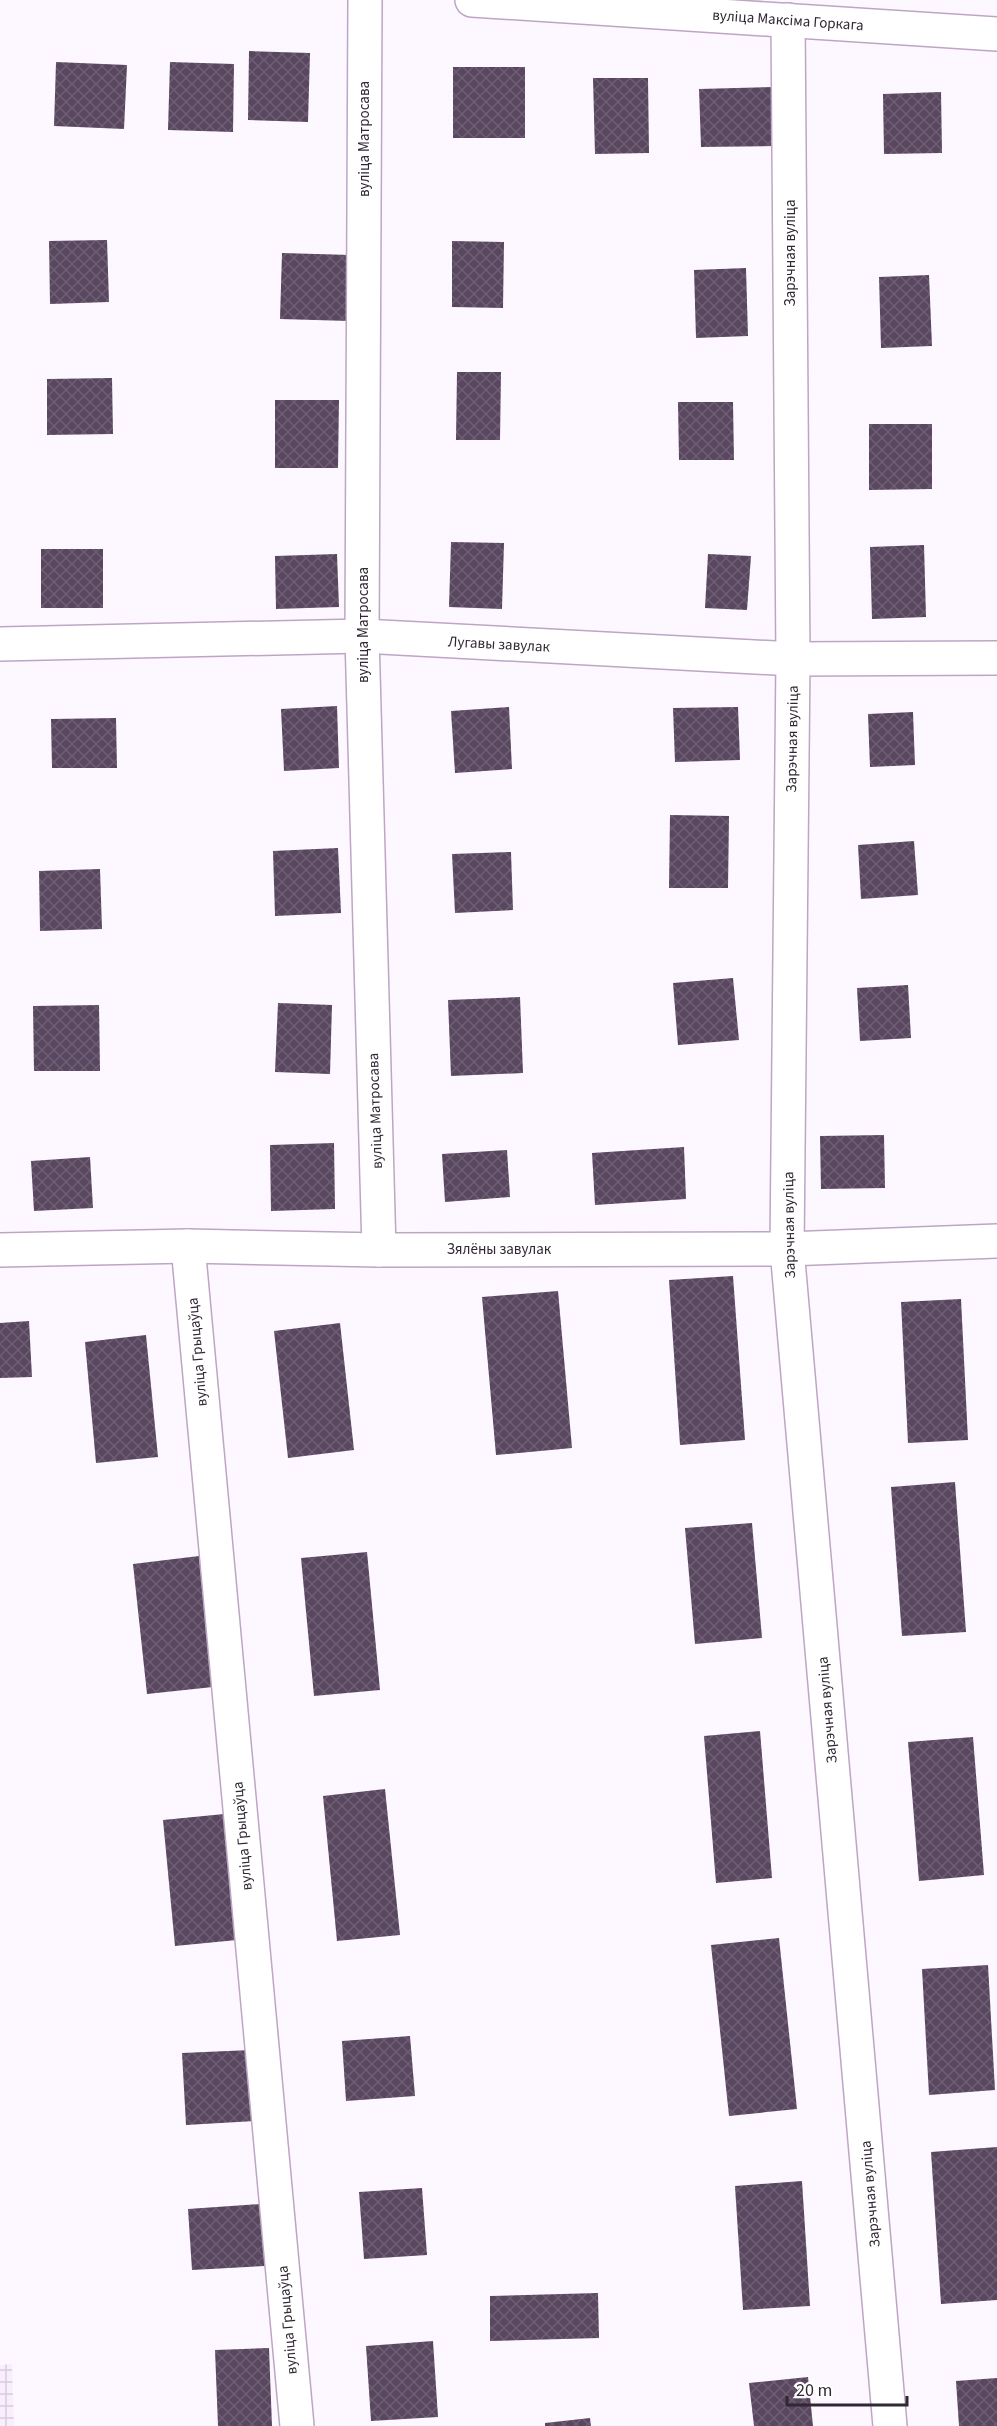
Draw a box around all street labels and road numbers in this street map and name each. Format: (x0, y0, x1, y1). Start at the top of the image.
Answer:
street label: вуліца Максіма Горкага (712, 5, 864, 36)
street label: вуліца Матросава (354, 81, 375, 197)
street label: Зарэчная вуліца (780, 199, 801, 307)
street label: вуліца Матросава (353, 567, 374, 683)
street label: Лугавы завулак (447, 631, 551, 658)
street label: Зарэчная вуліца (781, 685, 804, 793)
street label: вуліца Матросава (363, 1053, 388, 1169)
street label: Зарэчная вуліца (778, 1171, 801, 1279)
street label: Зялёны завулак (447, 1239, 552, 1260)
street label: вуліца Грыцаўца (182, 1297, 213, 1407)
street label: Зарэчная вуліца (812, 1656, 843, 1764)
street label: вуліца Грыцаўца (227, 1781, 258, 1891)
street label: Зарэчная вуліца (855, 2140, 886, 2248)
street label: вуліца Грыцаўца (272, 2265, 303, 2375)

